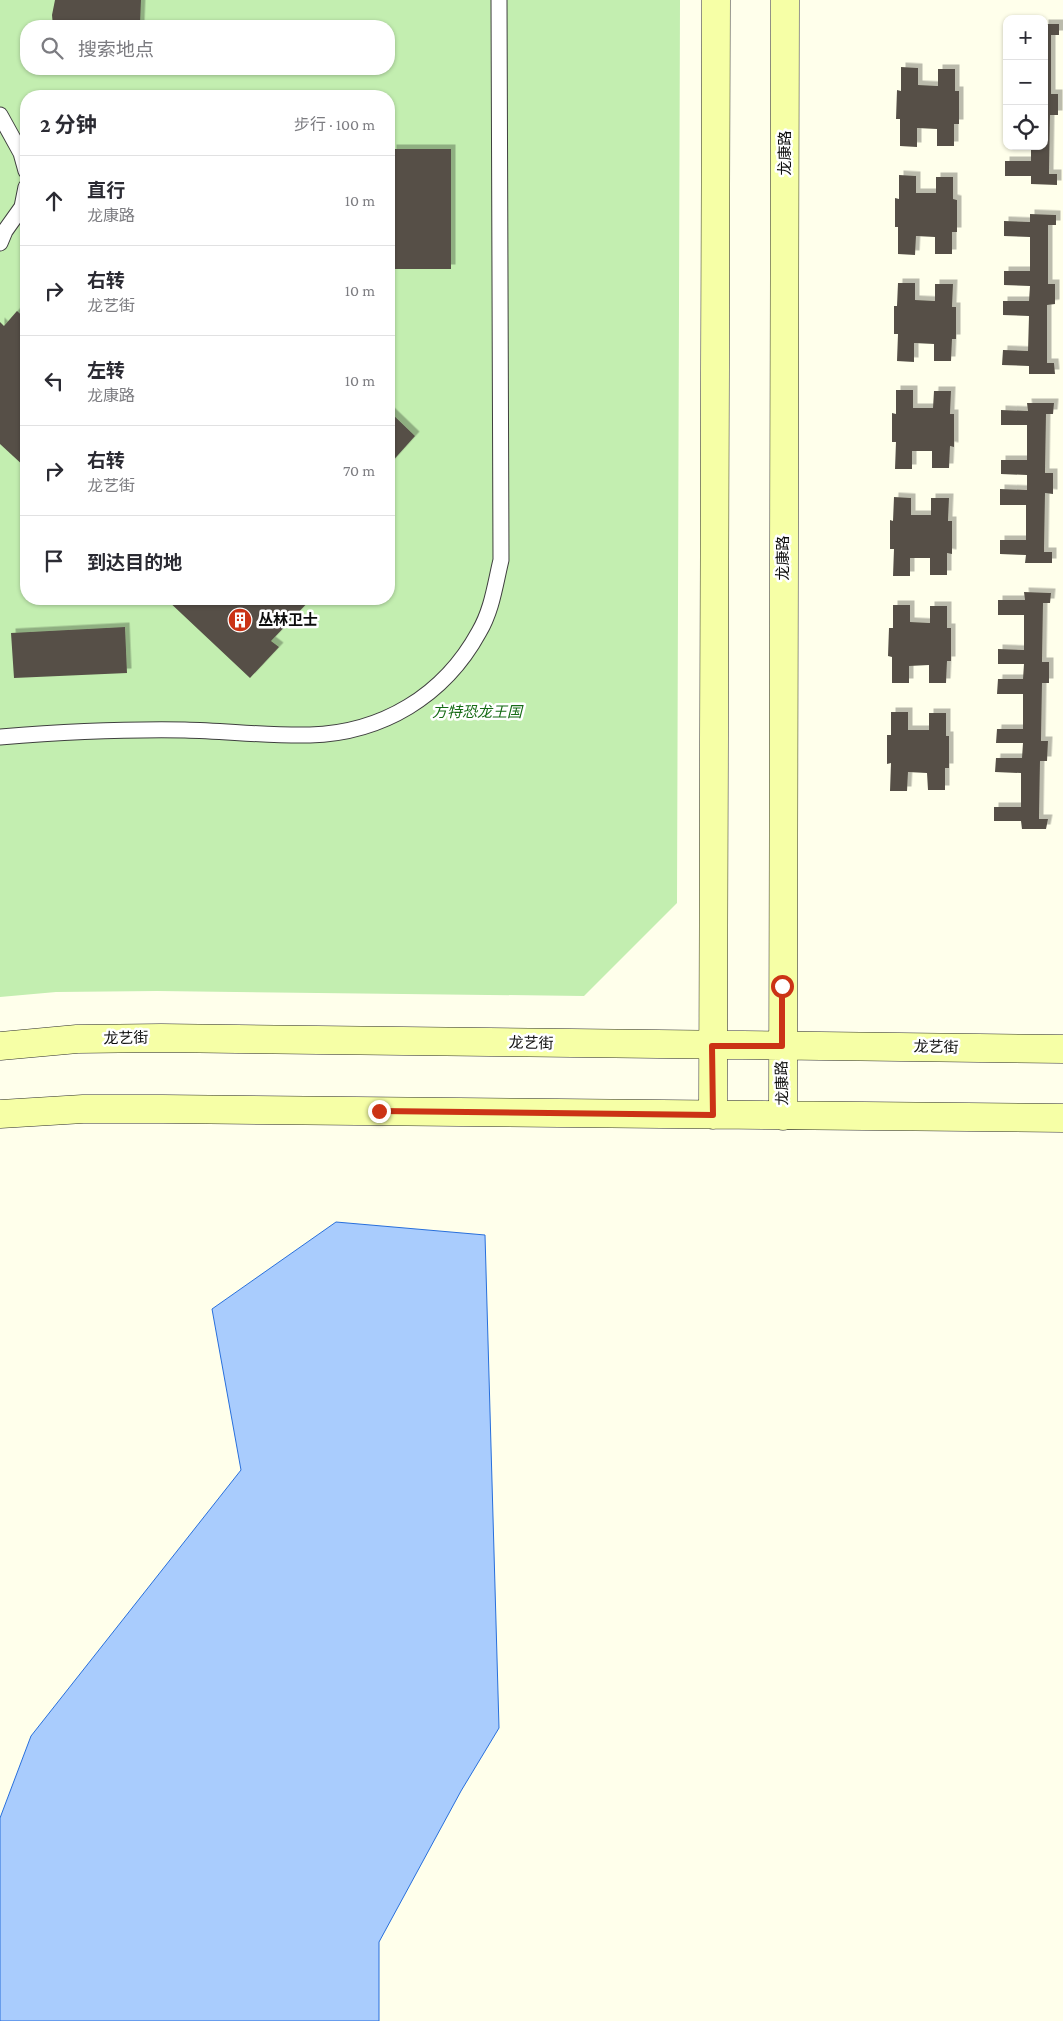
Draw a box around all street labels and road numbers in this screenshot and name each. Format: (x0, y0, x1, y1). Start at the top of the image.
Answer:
street label: 龙康路 (776, 130, 793, 176)
street label: 龙康路 (774, 535, 791, 581)
street label: 龙艺街 (103, 1029, 149, 1046)
street label: 龙艺街 (508, 1034, 554, 1051)
street label: 龙艺街 (913, 1038, 959, 1055)
street label: 龙康路 (773, 1060, 790, 1106)

